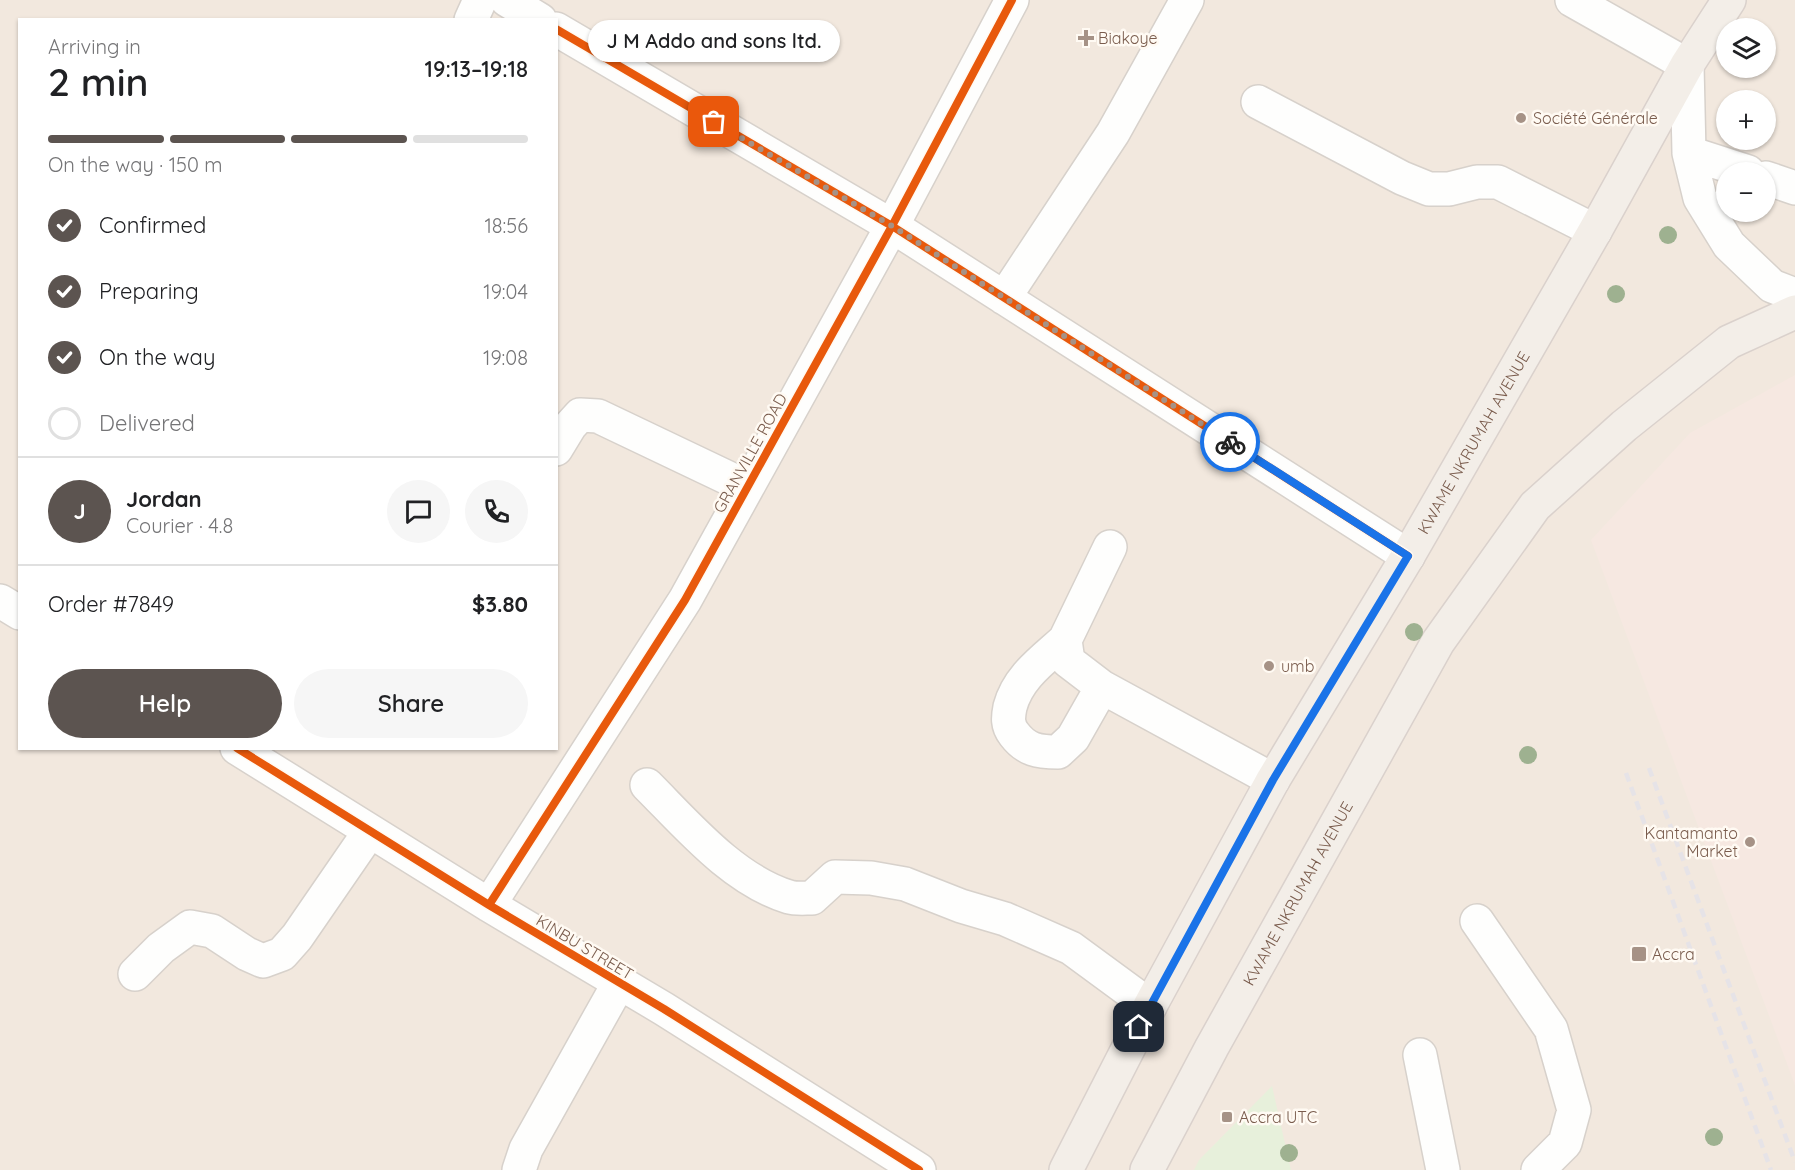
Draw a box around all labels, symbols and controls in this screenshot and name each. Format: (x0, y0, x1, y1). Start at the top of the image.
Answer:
map controls (1716, 18, 1776, 222)
button: layers (1716, 18, 1776, 78)
callout: J M Addo and sons ltd. (588, 20, 840, 62)
text: J M Addo and sons ltd. (607, 28, 821, 53)
place label: Biakoye (1098, 28, 1157, 48)
marker: Biakoye (1079, 31, 1093, 45)
text: Arriving in (48, 34, 141, 59)
text: 19:13–19:18 (425, 55, 528, 83)
text: 2 min (48, 57, 149, 106)
button: + (1716, 90, 1776, 150)
pin (688, 96, 739, 147)
icon: bag (697, 105, 730, 138)
place label: Société Générale (1533, 108, 1658, 128)
marker: Société Générale (1514, 111, 1528, 125)
text: On the way · 150 m (48, 152, 223, 177)
button: − (1716, 162, 1776, 222)
icon: check (48, 209, 81, 242)
text: Confirmed (99, 211, 206, 239)
text: 18:56 (484, 213, 528, 238)
icon: check (48, 275, 81, 308)
text: Preparing (99, 277, 199, 305)
text: 19:04 (483, 279, 528, 304)
icon: check (48, 341, 81, 374)
text: On the way (99, 343, 215, 371)
text: 19:08 (483, 345, 528, 370)
street label: KWAME NKRUMAH AVENUE (1413, 348, 1534, 538)
street label: GRANVILLE ROAD (709, 390, 791, 516)
text: Delivered (99, 409, 195, 437)
courier (1200, 412, 1260, 472)
icon: bike (1214, 426, 1247, 459)
button: chat (387, 480, 450, 543)
button: phone (465, 480, 528, 543)
text: Jordan (126, 485, 202, 513)
text: J (73, 497, 86, 525)
text: Courier · 4.8 (126, 513, 233, 538)
text: Order #7849 (48, 590, 174, 618)
text: $3.80 (472, 590, 528, 618)
place label: umb (1281, 656, 1314, 676)
marker: umb (1262, 659, 1276, 673)
button: Help (48, 669, 282, 738)
button: Share (294, 669, 528, 738)
street label: KWAME NKRUMAH AVENUE (1238, 798, 1357, 989)
place label: Kantamanto Market (1645, 823, 1738, 861)
marker: Kantamanto Market (1743, 835, 1757, 849)
street label: KINBU STREET (533, 910, 638, 984)
place label: Accra (1652, 944, 1695, 964)
marker: Accra (1630, 945, 1648, 963)
pin (1113, 1001, 1164, 1052)
icon: home (1122, 1010, 1155, 1043)
place label: Accra UTC (1239, 1107, 1317, 1127)
marker: Accra UTC (1220, 1110, 1234, 1124)

